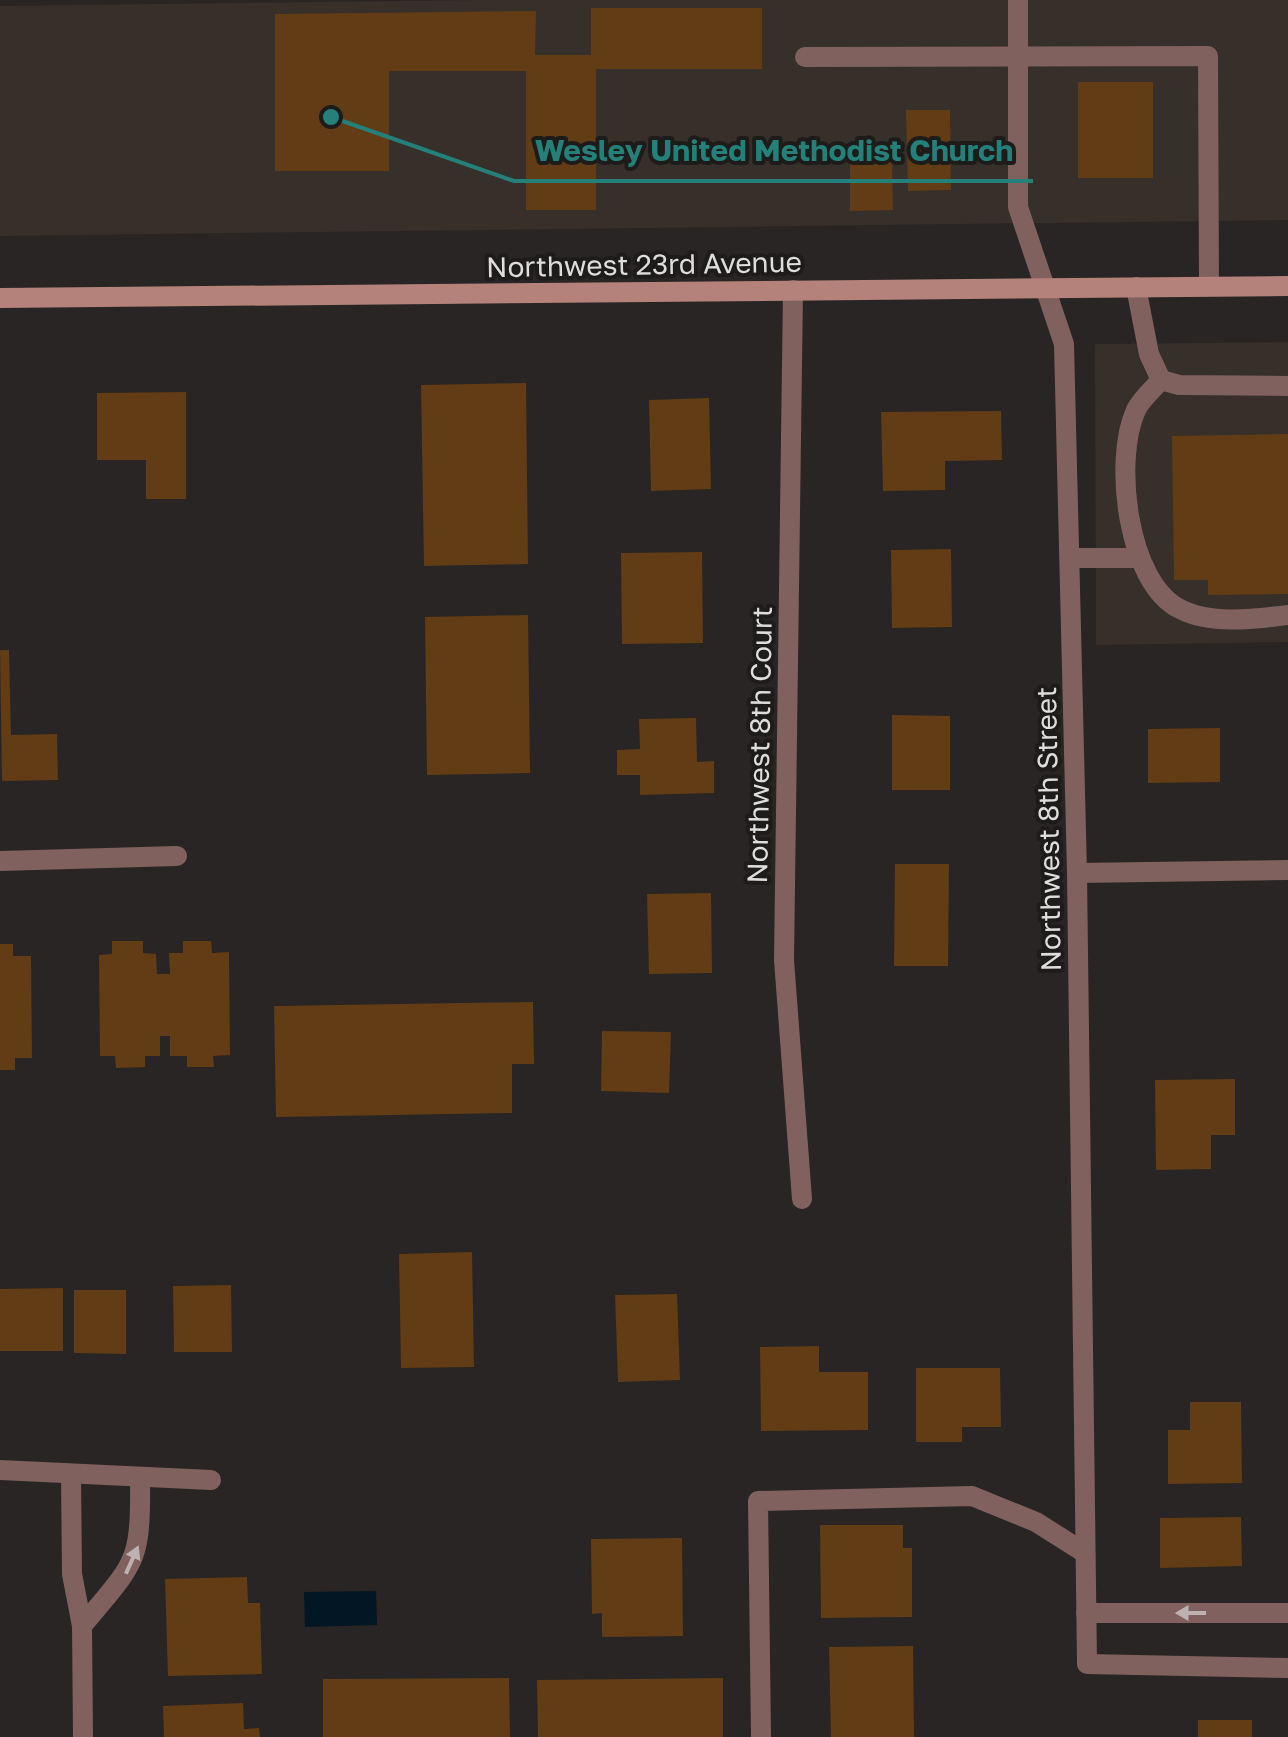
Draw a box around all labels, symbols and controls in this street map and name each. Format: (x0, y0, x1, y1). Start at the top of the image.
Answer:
callout: Wesley United Methodist Church (514, 121, 1033, 181)
text: Wesley United Methodist Church (535, 132, 1013, 168)
street label: Northwest 23rd Avenue (486, 245, 802, 283)
street label: Northwest 8th Court (740, 606, 778, 884)
street label: Northwest 8th Street (1029, 686, 1067, 972)
one-way arrow (124, 1545, 140, 1574)
one-way arrow (1174, 1605, 1206, 1621)

